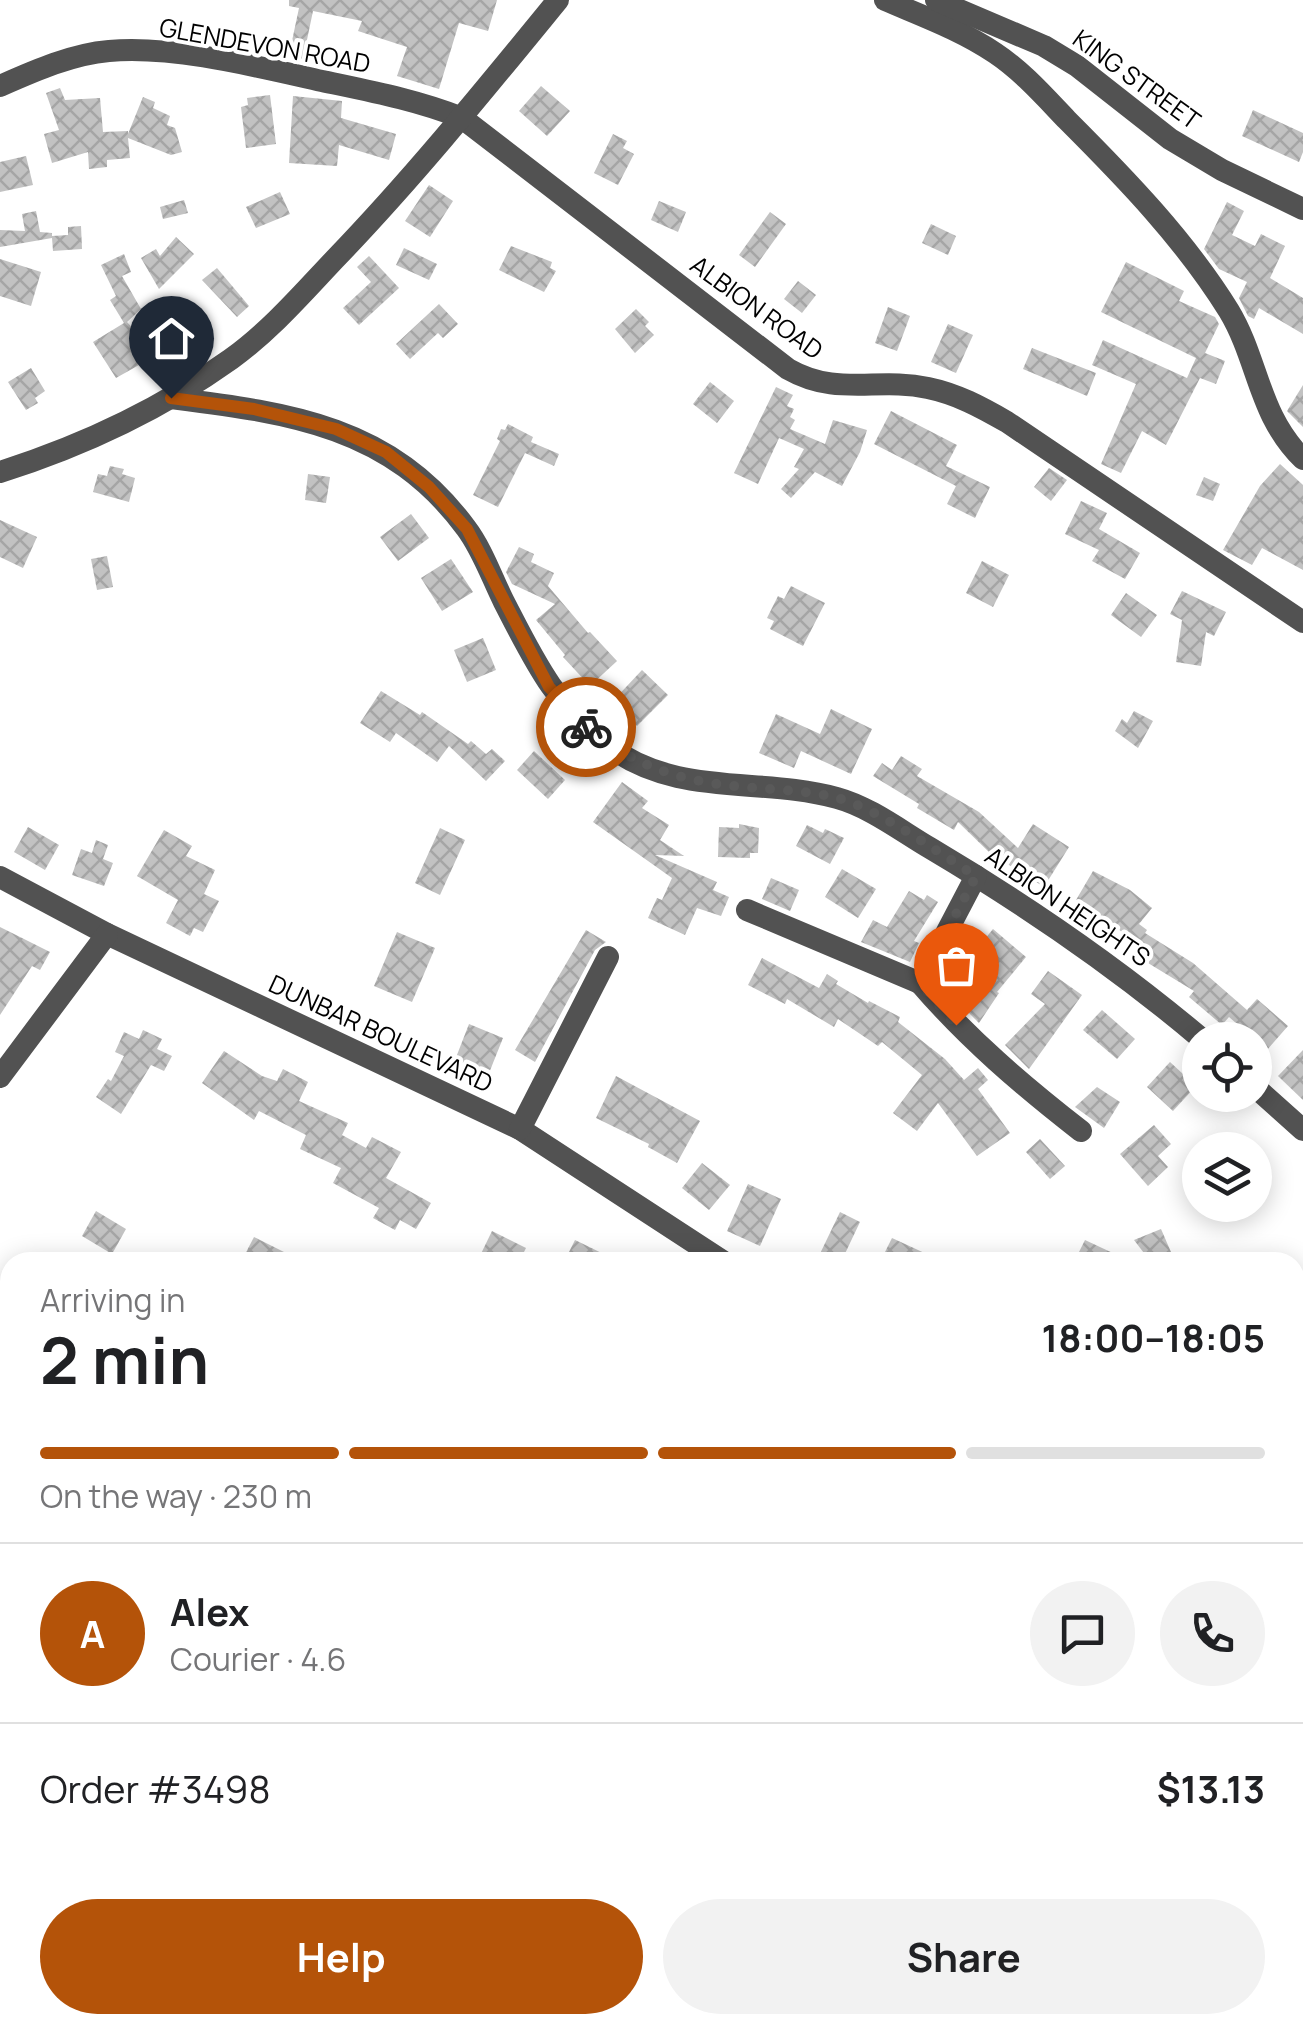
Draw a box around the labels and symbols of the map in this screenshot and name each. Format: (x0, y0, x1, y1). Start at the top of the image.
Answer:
street label: GLENDEVON ROAD (157, 9, 373, 81)
street label: KING STREET (1066, 21, 1208, 137)
street label: ALBION ROAD (684, 247, 830, 367)
pin (129, 296, 214, 399)
courier (536, 677, 636, 777)
street label: ALBION HEIGHTS (979, 838, 1157, 974)
pin (914, 923, 999, 1026)
street label: DUNBAR BOULEVARD (263, 966, 499, 1100)

